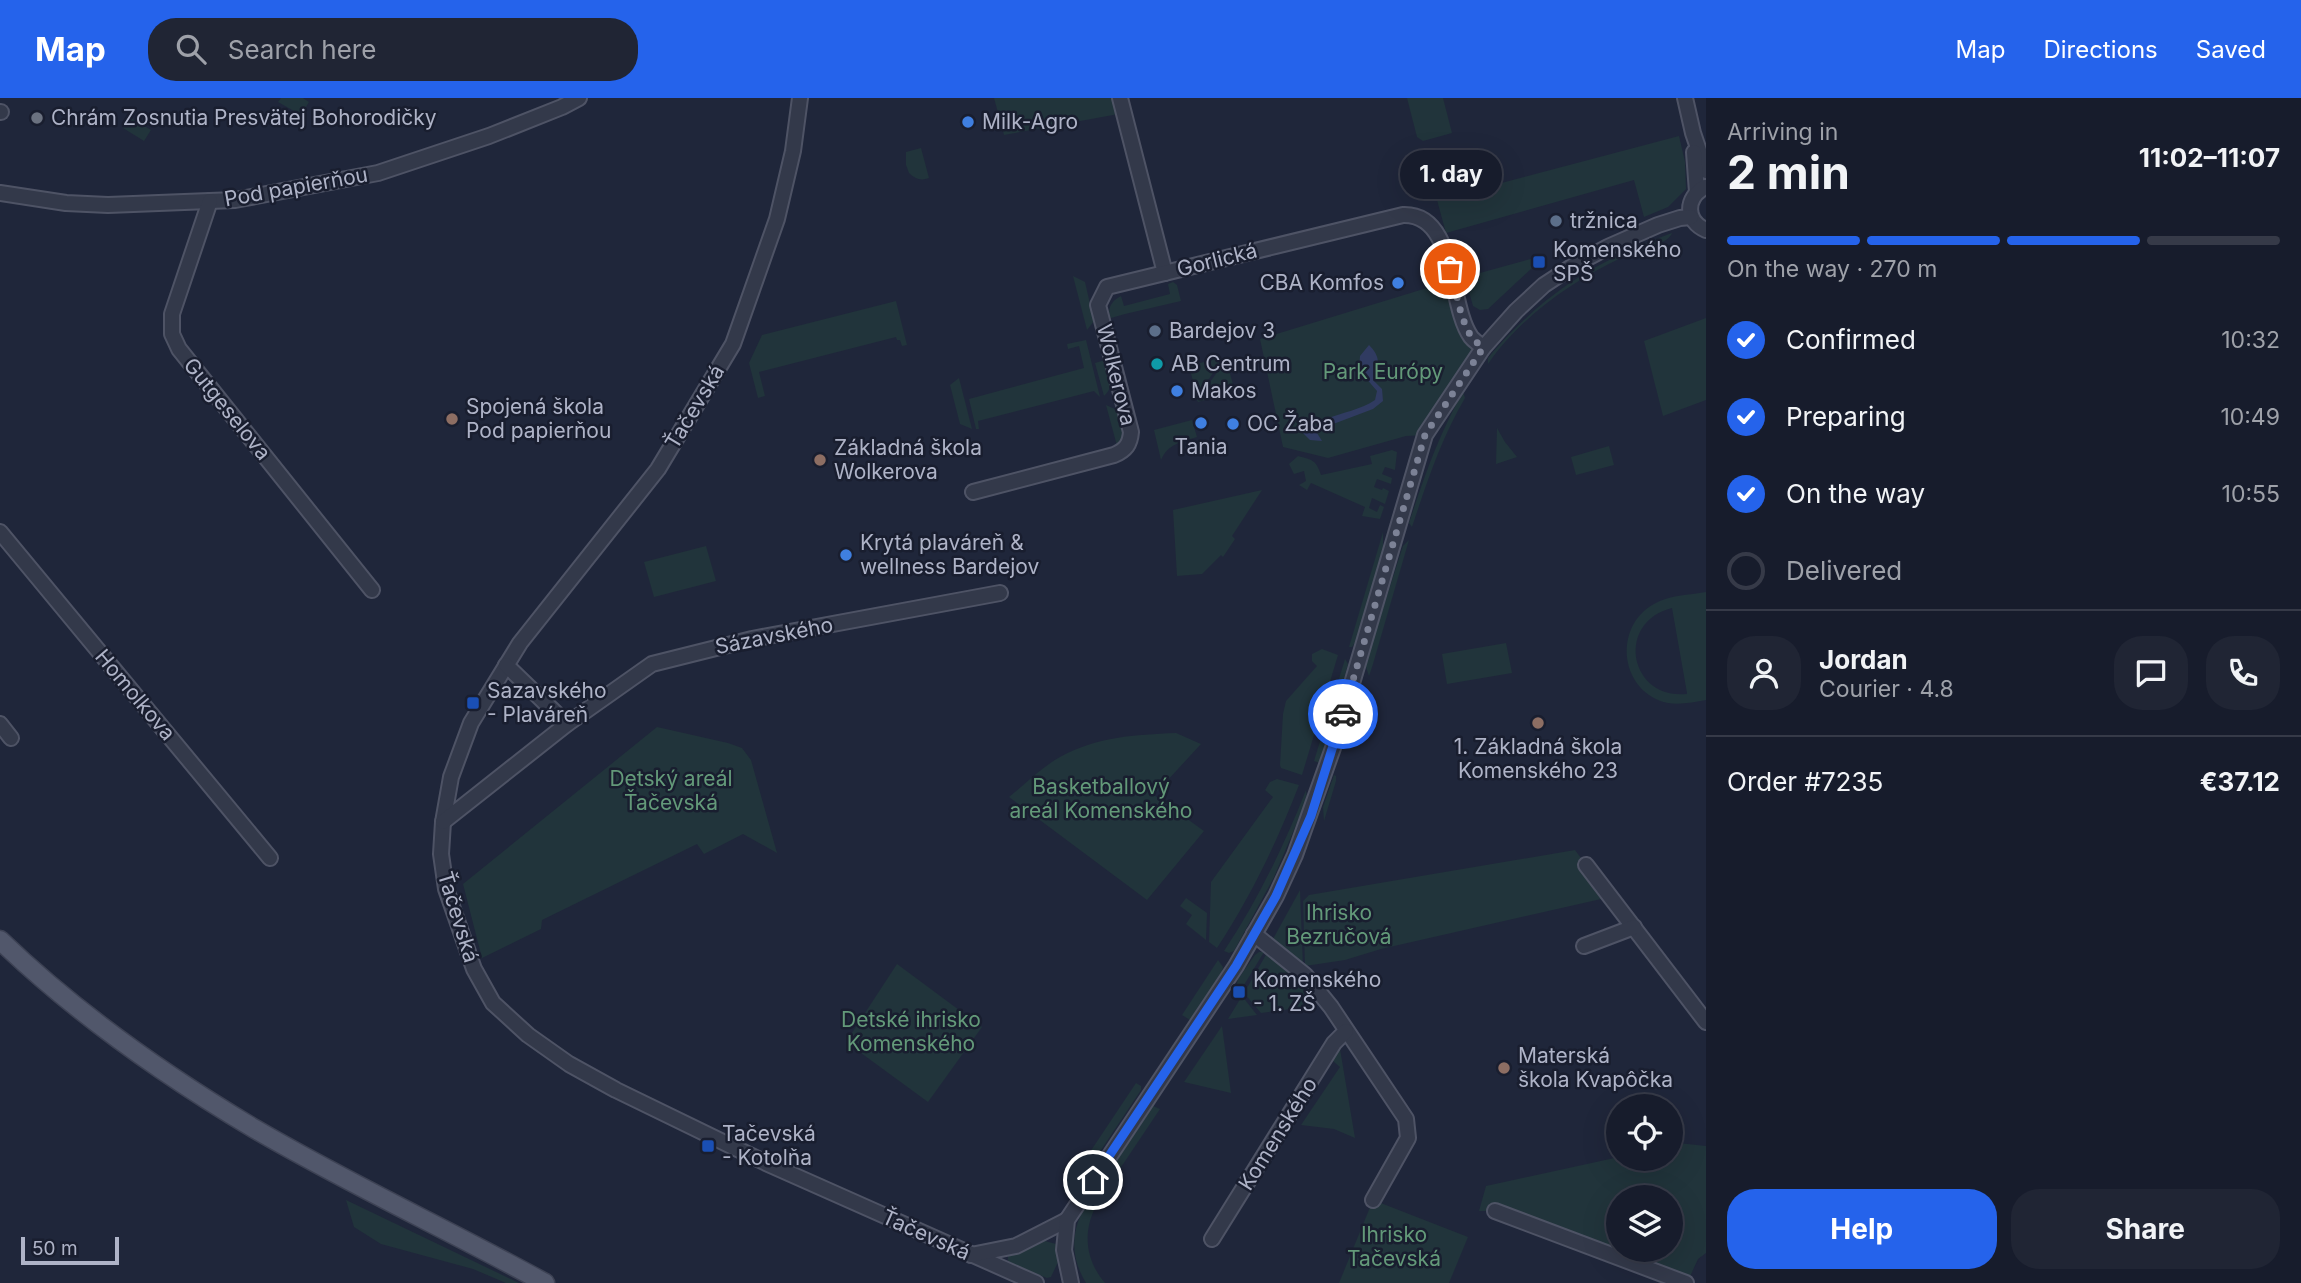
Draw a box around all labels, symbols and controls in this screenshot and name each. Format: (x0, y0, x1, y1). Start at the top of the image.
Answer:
search box (148, 18, 638, 81)
text: Map (35, 29, 106, 69)
icon: search (172, 30, 210, 68)
text: Search here (228, 34, 376, 65)
text: Map (1956, 35, 2005, 64)
text: Directions (2043, 35, 2158, 64)
text: Saved (2196, 35, 2266, 64)
place label: Chrám Zosnutia Presvätej Bohorodičky (51, 105, 437, 130)
place label: Milk-Agro (982, 109, 1078, 134)
marker: Chrám Zosnutia Presvätej Bohorodičky (29, 110, 45, 126)
marker: Milk-Agro (960, 114, 976, 130)
text: Arriving in (1727, 118, 1838, 146)
text: 11:02–11:07 (2139, 142, 2280, 173)
text: 2 min (1727, 144, 1850, 200)
callout: 1. day (1399, 150, 1501, 199)
text: 1. day (1419, 160, 1483, 188)
street label: Pod papierňou (222, 162, 370, 211)
place label: tržnica (1570, 208, 1638, 233)
marker: tržnica (1548, 213, 1564, 229)
street label: Gorlická (1174, 237, 1260, 282)
place label: Komenského SPŠ (1553, 237, 1681, 286)
pin (1420, 239, 1480, 299)
icon: bag (1431, 250, 1469, 288)
marker: Komenského SPŠ (1531, 254, 1547, 270)
text: On the way · 270 m (1727, 255, 1937, 283)
place label: CBA Komfos (1259, 270, 1384, 295)
marker: CBA Komfos (1390, 275, 1406, 291)
place label: Bardejov 3 (1169, 318, 1275, 343)
street label: Wolkerova (1092, 321, 1141, 428)
icon: check (1727, 321, 1765, 359)
marker: Bardejov 3 (1147, 323, 1163, 339)
text: Confirmed (1786, 324, 1916, 355)
text: 10:32 (2221, 326, 2280, 354)
place label: AB Centrum (1171, 351, 1291, 376)
street label: Gutgeselova (179, 353, 276, 465)
marker: AB Centrum (1149, 356, 1165, 372)
park label: Park Európy (1323, 359, 1443, 384)
street label: Ťačevská (659, 360, 729, 453)
place label: Makos (1191, 378, 1257, 403)
marker: Makos (1169, 383, 1185, 399)
place label: Spojená škola Pod papierňou (466, 394, 611, 443)
icon: check (1727, 398, 1765, 436)
text: Preparing (1786, 401, 1906, 432)
text: 10:49 (2220, 403, 2280, 431)
place label: OC Žaba (1247, 410, 1334, 436)
marker: Spojená škola Pod papierňou (444, 411, 460, 427)
marker: Tania (1193, 415, 1209, 431)
marker: OC Žaba (1225, 416, 1241, 432)
place label: Tania (1174, 434, 1228, 459)
place label: Základná škola Wolkerova (834, 435, 982, 484)
marker: Základná škola Wolkerova (812, 452, 828, 468)
icon: check (1727, 475, 1765, 513)
text: On the way (1786, 478, 1925, 509)
text: 10:55 (2222, 480, 2280, 508)
place label: Krytá plaváreň & wellness Bardejov (860, 530, 1039, 579)
marker: Krytá plaváreň & wellness Bardejov (838, 547, 854, 563)
text: Delivered (1786, 555, 1902, 586)
street label: Sázavského (713, 612, 835, 659)
button: person (1727, 636, 1801, 710)
button: chat (2114, 636, 2188, 710)
button: phone (2206, 636, 2280, 710)
street label: Homolkova (90, 644, 181, 745)
text: Jordan (1819, 644, 1908, 675)
text: Courier · 4.8 (1819, 675, 1954, 703)
place label: Sazavského - Plaváreň (487, 678, 607, 727)
courier (1308, 679, 1378, 749)
marker: Sazavského - Plaváreň (465, 695, 481, 711)
icon: car (1324, 695, 1362, 733)
marker: 1. Základná škola Komenského 23 (1530, 715, 1546, 731)
place label: 1. Základná škola Komenského 23 (1454, 734, 1622, 783)
park label: Detský areál Ťačevská (609, 766, 733, 815)
text: Order #7235 (1727, 766, 1883, 797)
text: €37.12 (2200, 766, 2280, 797)
park label: Basketballový areál Komenského (1010, 774, 1192, 823)
street label: Ťačevská (433, 868, 485, 965)
park label: Ihrisko Bezručová (1286, 900, 1392, 949)
place label: Komenského - 1. ZŠ (1253, 967, 1381, 1016)
marker: Komenského - 1. ZŠ (1231, 984, 1247, 1000)
park label: Detské ihrisko Komenského (841, 1007, 981, 1056)
place label: Materská škola Kvapôčka (1518, 1043, 1673, 1092)
marker: Materská škola Kvapôčka (1496, 1060, 1512, 1076)
street label: Komenského (1233, 1073, 1322, 1195)
map controls (1606, 1094, 1683, 1262)
button: locate (1606, 1094, 1683, 1171)
place label: Tačevská - Kotolňa (722, 1121, 816, 1170)
marker: Tačevská - Kotolňa (700, 1138, 716, 1154)
pin (1063, 1150, 1123, 1210)
icon: home (1074, 1161, 1112, 1199)
button: layers (1606, 1185, 1683, 1262)
button: Help (1727, 1189, 1997, 1269)
button: Share (2011, 1189, 2280, 1269)
street label: Ťačevská (878, 1203, 975, 1265)
park label: Ihrisko Tačevská (1347, 1222, 1441, 1271)
scale bar (21, 1234, 119, 1266)
text: 50 m (32, 1237, 78, 1260)

